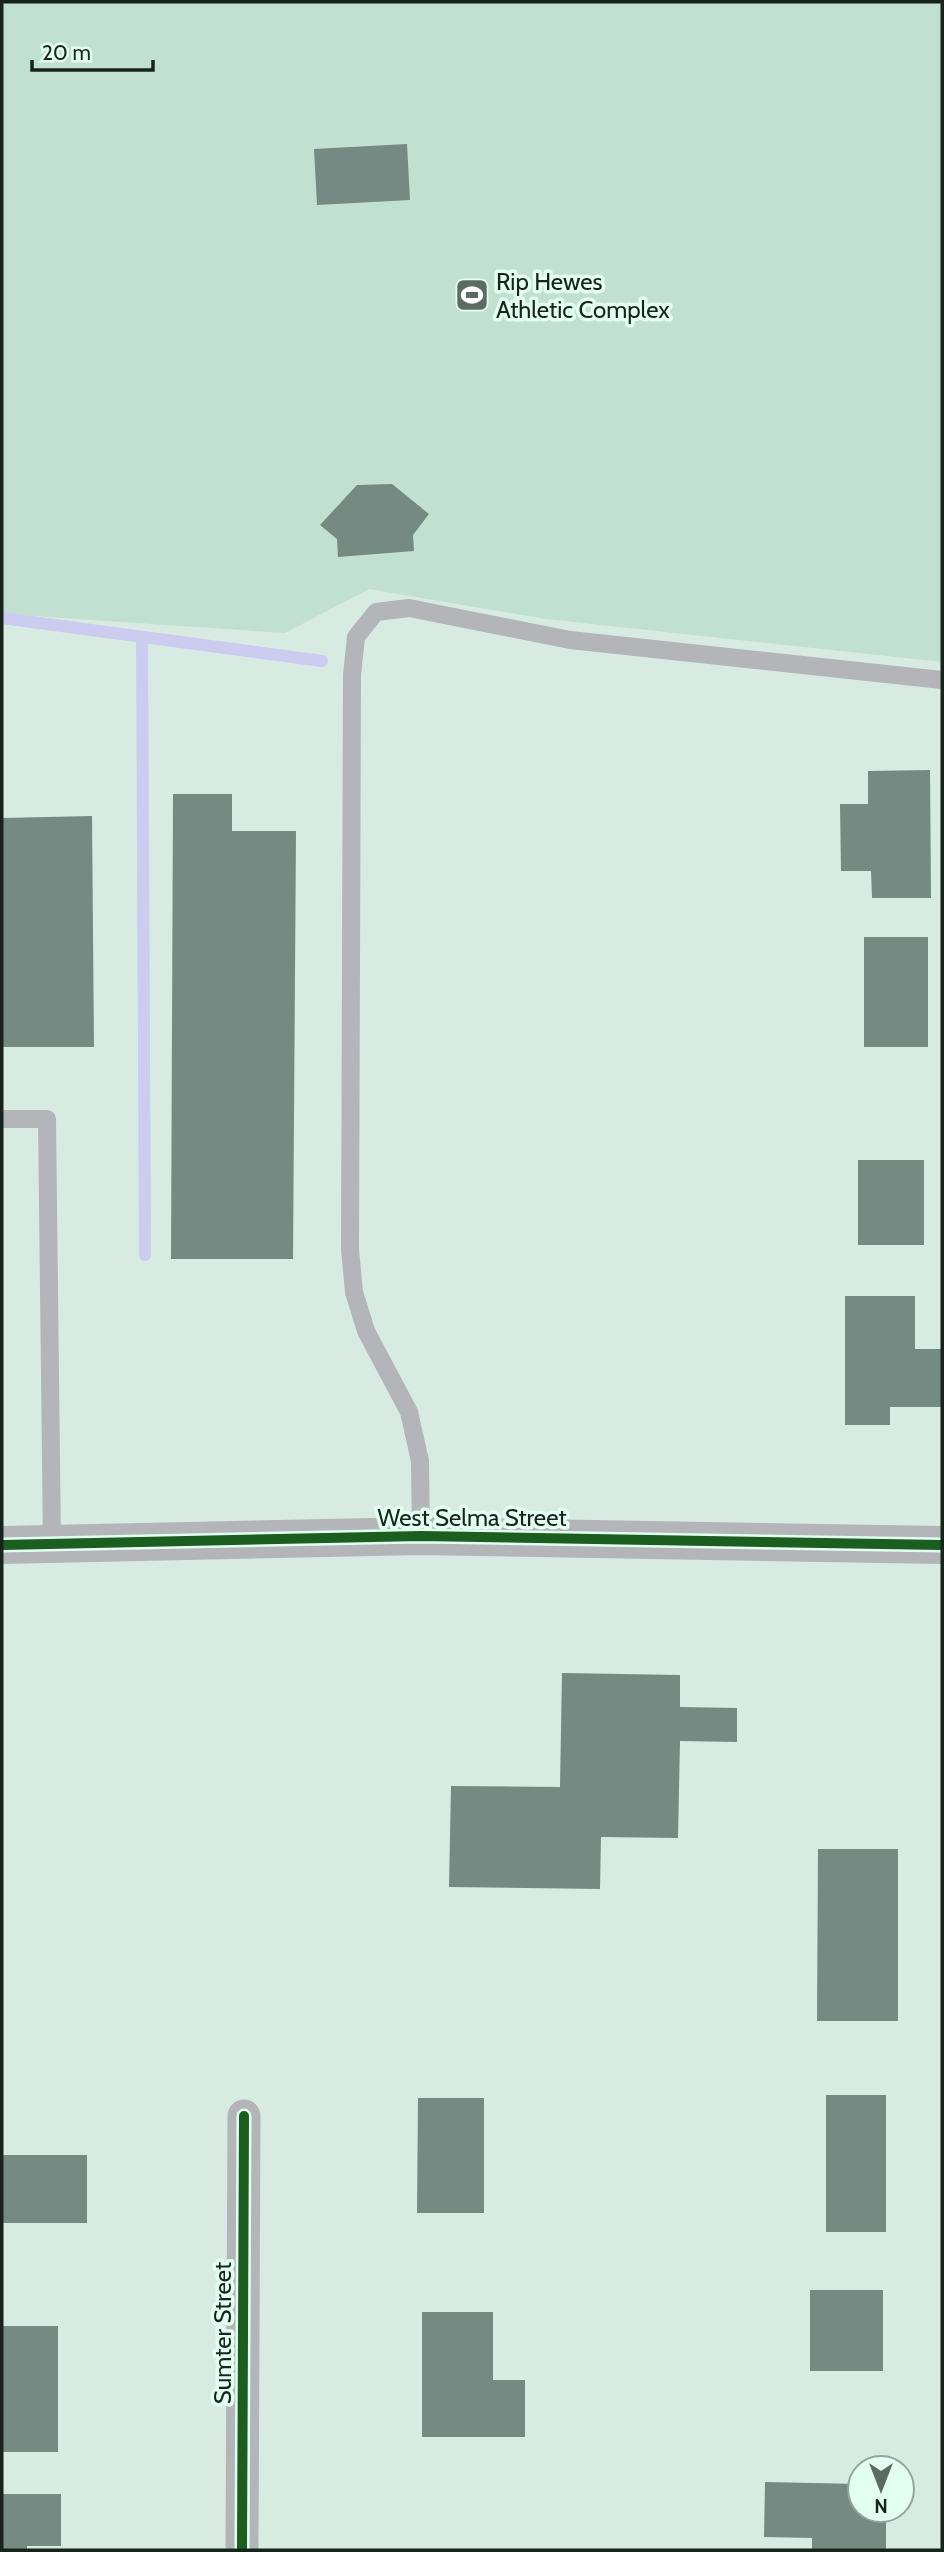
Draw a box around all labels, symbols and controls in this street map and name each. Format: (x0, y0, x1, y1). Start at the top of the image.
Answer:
scale bar (32, 28, 152, 72)
text: 20 m (42, 40, 91, 65)
place label: Rip Hewes Athletic Complex (496, 267, 670, 324)
sports icon: Rip Hewes Athletic Complex (453, 276, 491, 314)
street label: West Selma Street (377, 1503, 567, 1532)
street label: Sumter Street (208, 2262, 237, 2404)
north arrow (846, 2454, 916, 2524)
text: N (874, 2494, 888, 2517)

